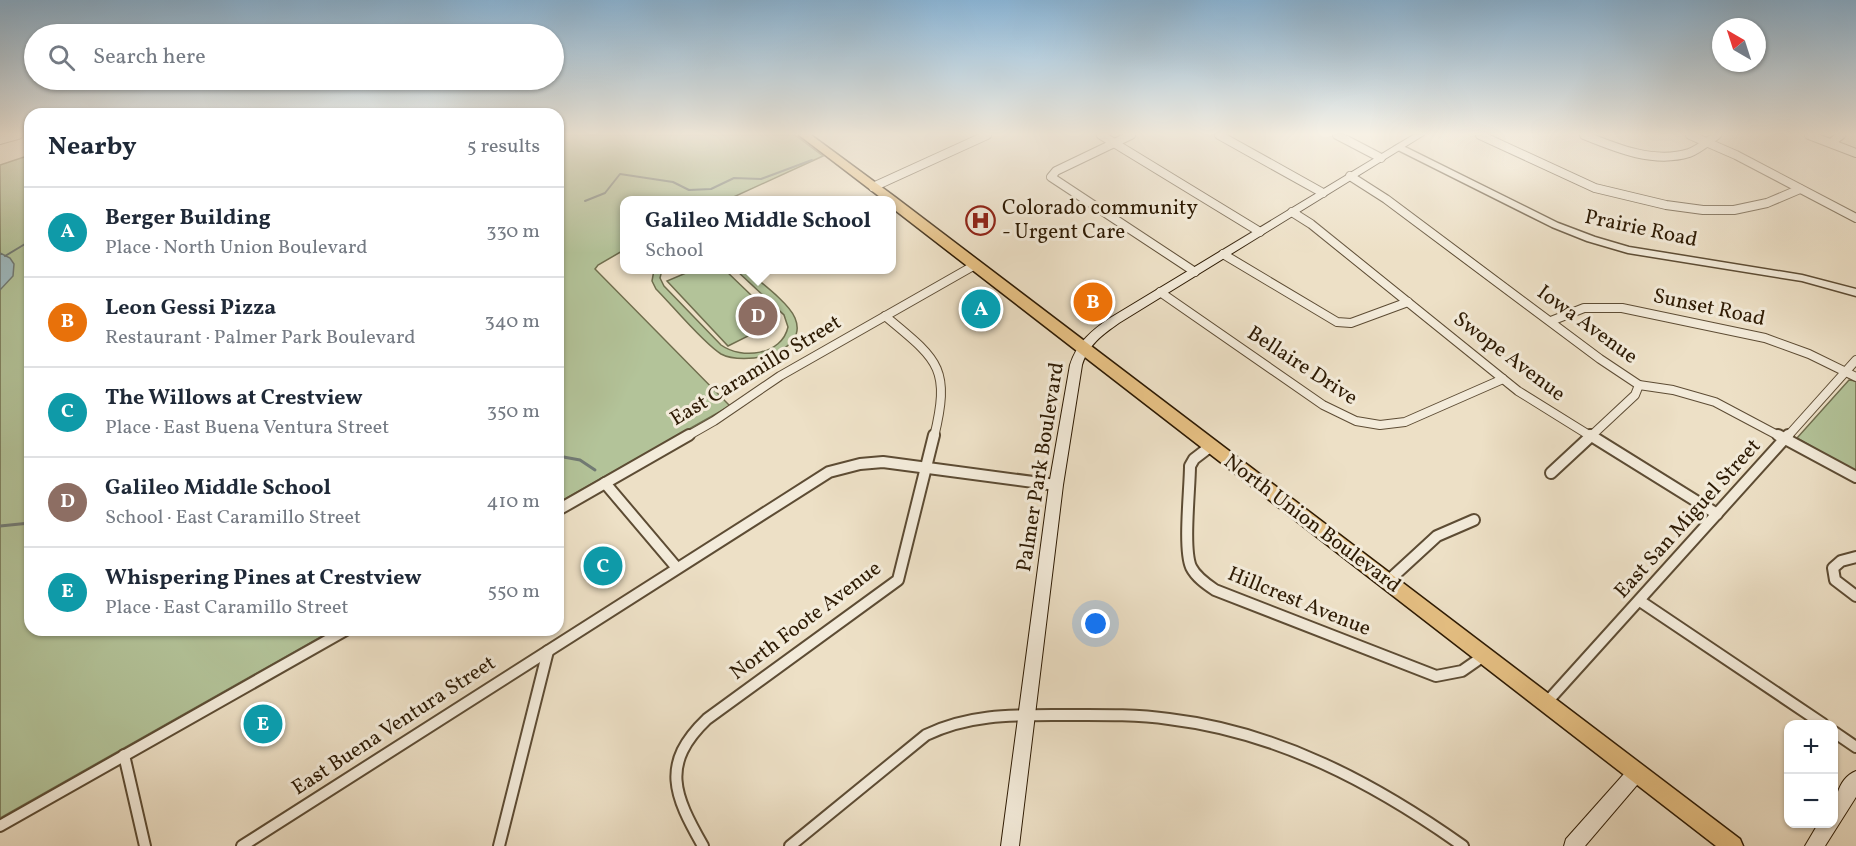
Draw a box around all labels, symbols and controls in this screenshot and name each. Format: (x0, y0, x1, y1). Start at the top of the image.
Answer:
north arrow (1712, 18, 1766, 72)
search box (24, 24, 564, 90)
icon: search (45, 41, 78, 74)
text: Search here (93, 42, 206, 73)
text: Nearby (48, 129, 137, 165)
text: 5 results (467, 133, 540, 161)
place label: Colorado community - Urgent Care (1002, 194, 1198, 247)
popup (620, 196, 896, 274)
text: Berger Building (105, 203, 271, 234)
street label: Prairie Road (1582, 203, 1700, 255)
hospital icon: Colorado community - Urgent Care (965, 204, 997, 236)
text: Galileo Middle School (645, 206, 871, 237)
text: A (60, 218, 75, 246)
text: 330 m (486, 218, 540, 246)
text: Place · North Union Boulevard (105, 234, 368, 262)
text: School (645, 237, 703, 265)
street label: Iowa Avenue (1531, 279, 1643, 371)
pin: B (1074, 280, 1112, 324)
street label: Sunset Road (1650, 282, 1768, 334)
pin: A (962, 286, 1000, 332)
text: Leon Gessi Pizza (105, 293, 276, 324)
pin: D (738, 294, 777, 338)
street label: Swope Avenue (1447, 305, 1571, 409)
text: B (61, 308, 74, 336)
text: 340 m (484, 308, 540, 336)
street label: East Caramillo Street (665, 308, 847, 434)
street label: Bellaire Drive (1241, 319, 1363, 413)
text: Restaurant · Palmer Park Boulevard (105, 324, 416, 352)
street label: Palmer Park Boulevard (1010, 360, 1072, 574)
text: The Willows at Crestview (105, 383, 363, 414)
text: C (61, 398, 74, 426)
text: 350 m (487, 398, 540, 426)
text: Place · East Buena Ventura Street (105, 414, 389, 442)
street label: East San Miguel Street (1608, 433, 1768, 605)
street label: North Union Boulevard (1217, 448, 1407, 600)
text: Galileo Middle School (105, 473, 331, 504)
text: D (60, 488, 75, 516)
text: 410 m (487, 488, 540, 516)
text: School · East Caramillo Street (105, 504, 361, 532)
pin: C (584, 544, 622, 588)
street label: North Foote Avenue (724, 554, 888, 688)
street label: Hillcrest Avenue (1223, 560, 1375, 644)
text: Whispering Pines at Crestview (105, 563, 422, 594)
text: E (61, 578, 74, 606)
text: 550 m (487, 578, 540, 606)
text: Place · East Caramillo Street (105, 594, 349, 622)
your location (1081, 609, 1110, 638)
street label: East Buena Ventura Street (286, 649, 502, 803)
pin: E (244, 702, 282, 746)
map controls (1784, 720, 1838, 828)
button: + (1784, 720, 1838, 774)
button: − (1784, 774, 1838, 828)

